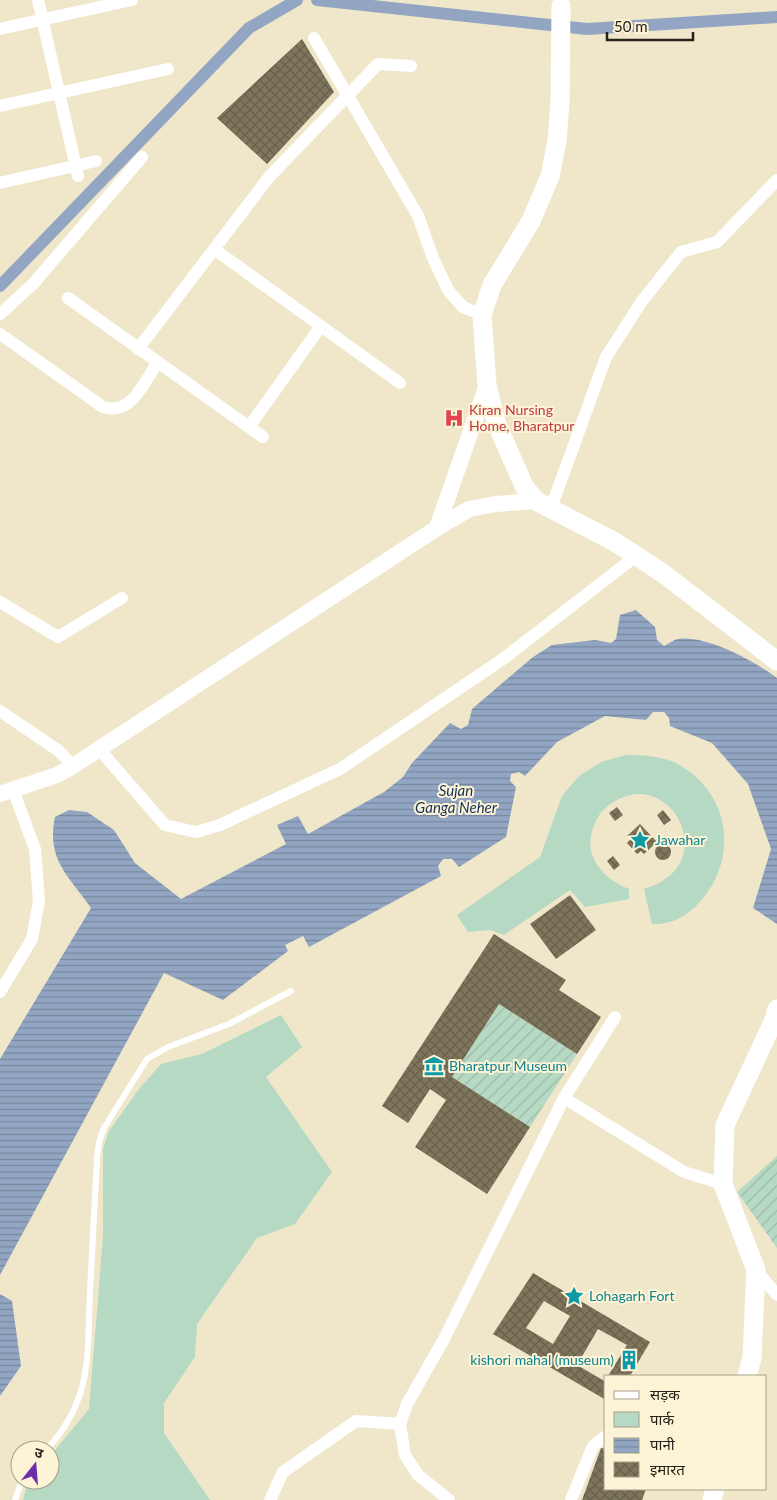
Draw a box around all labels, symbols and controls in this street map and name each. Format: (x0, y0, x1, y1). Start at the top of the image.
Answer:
scale bar (607, 10, 693, 42)
text: 50 m (614, 17, 648, 35)
place label: Kiran Nursing Home, Bharatpur (469, 401, 574, 434)
hospital icon: Kiran Nursing Home, Bharatpur (443, 407, 465, 429)
water label: Sujan Ganga Neher (415, 781, 498, 816)
place icon: Jawahar (629, 829, 651, 851)
place label: Jawahar (655, 831, 705, 848)
museum icon: Bharatpur Museum (423, 1055, 445, 1077)
place label: Bharatpur Museum (449, 1057, 567, 1074)
place icon: Lohagarh Fort (563, 1285, 585, 1307)
place label: Lohagarh Fort (589, 1287, 674, 1304)
building icon: kishori mahal (museum) (618, 1349, 640, 1371)
place label: kishori mahal (museum) (470, 1351, 614, 1368)
legend (604, 1375, 767, 1490)
text: सड़क (650, 1385, 680, 1403)
text: पार्क (650, 1410, 674, 1428)
text: पानी (650, 1435, 676, 1453)
north arrow (10, 1440, 60, 1490)
text: उ (33, 1443, 46, 1462)
text: इमारत (650, 1460, 685, 1478)

